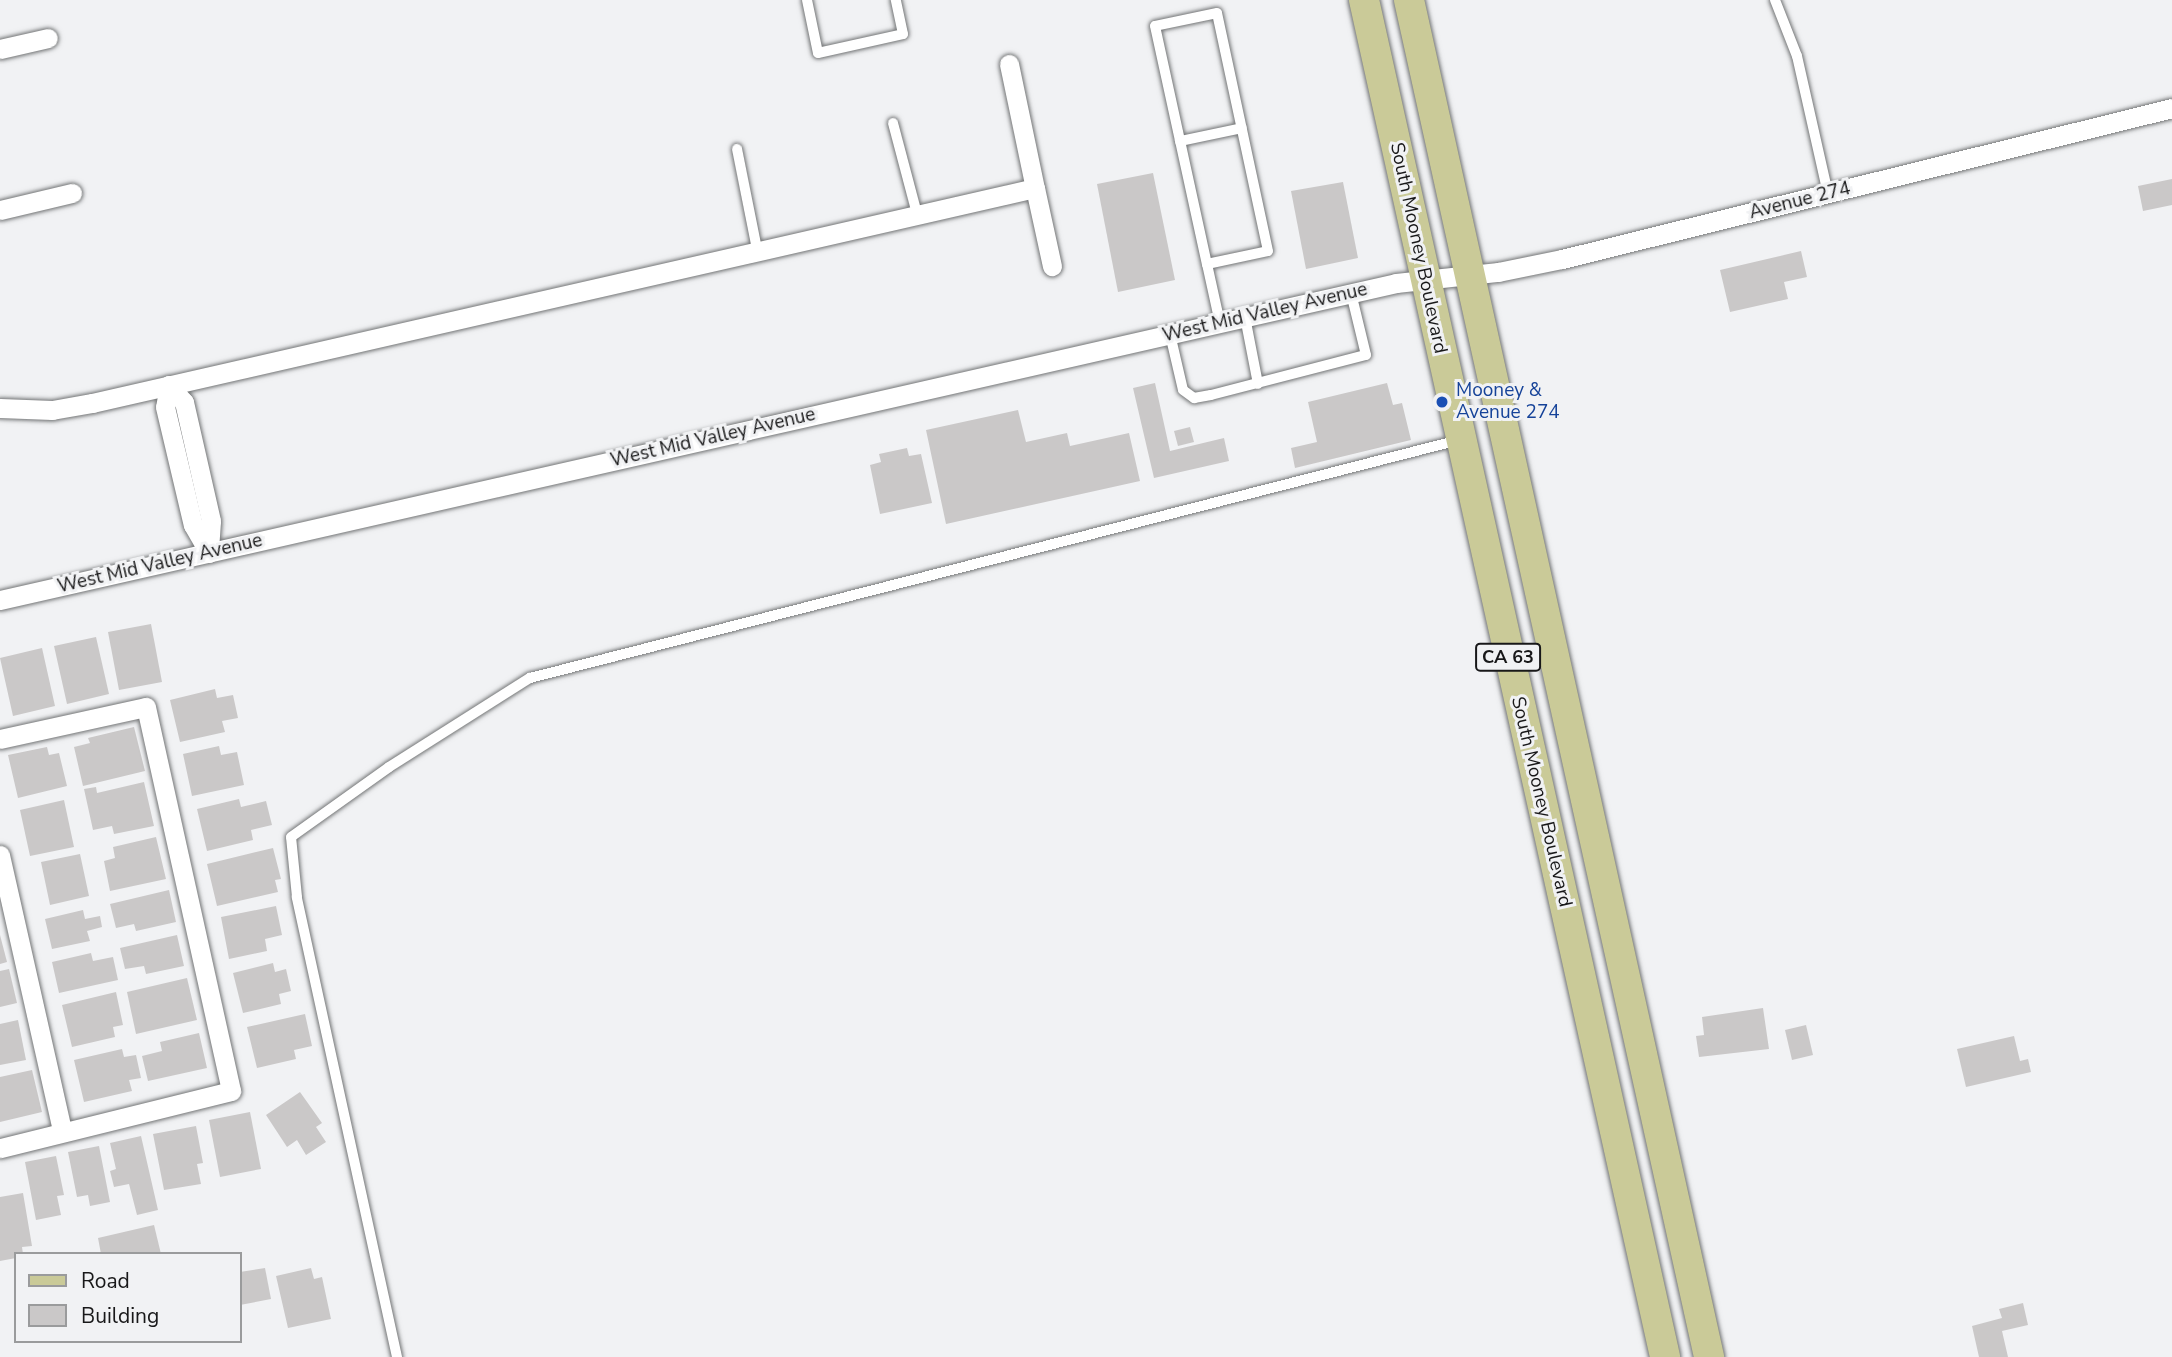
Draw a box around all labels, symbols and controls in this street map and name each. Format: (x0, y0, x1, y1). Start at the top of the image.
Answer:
street label: South Mooney Boulevard (1384, 140, 1452, 356)
street label: Avenue 274 (1747, 177, 1853, 225)
street label: West Mid Valley Avenue (1160, 278, 1370, 348)
place label: Mooney & Avenue 274 (1456, 380, 1560, 424)
marker: Mooney & Avenue 274 (1434, 394, 1450, 410)
street label: West Mid Valley Avenue (608, 403, 818, 473)
street label: West Mid Valley Avenue (55, 529, 265, 599)
road number: CA 63 (1475, 642, 1541, 672)
street label: South Mooney Boulevard (1506, 695, 1576, 909)
legend (14, 1252, 242, 1343)
text: Road (81, 1267, 130, 1295)
text: Building (81, 1302, 159, 1330)

